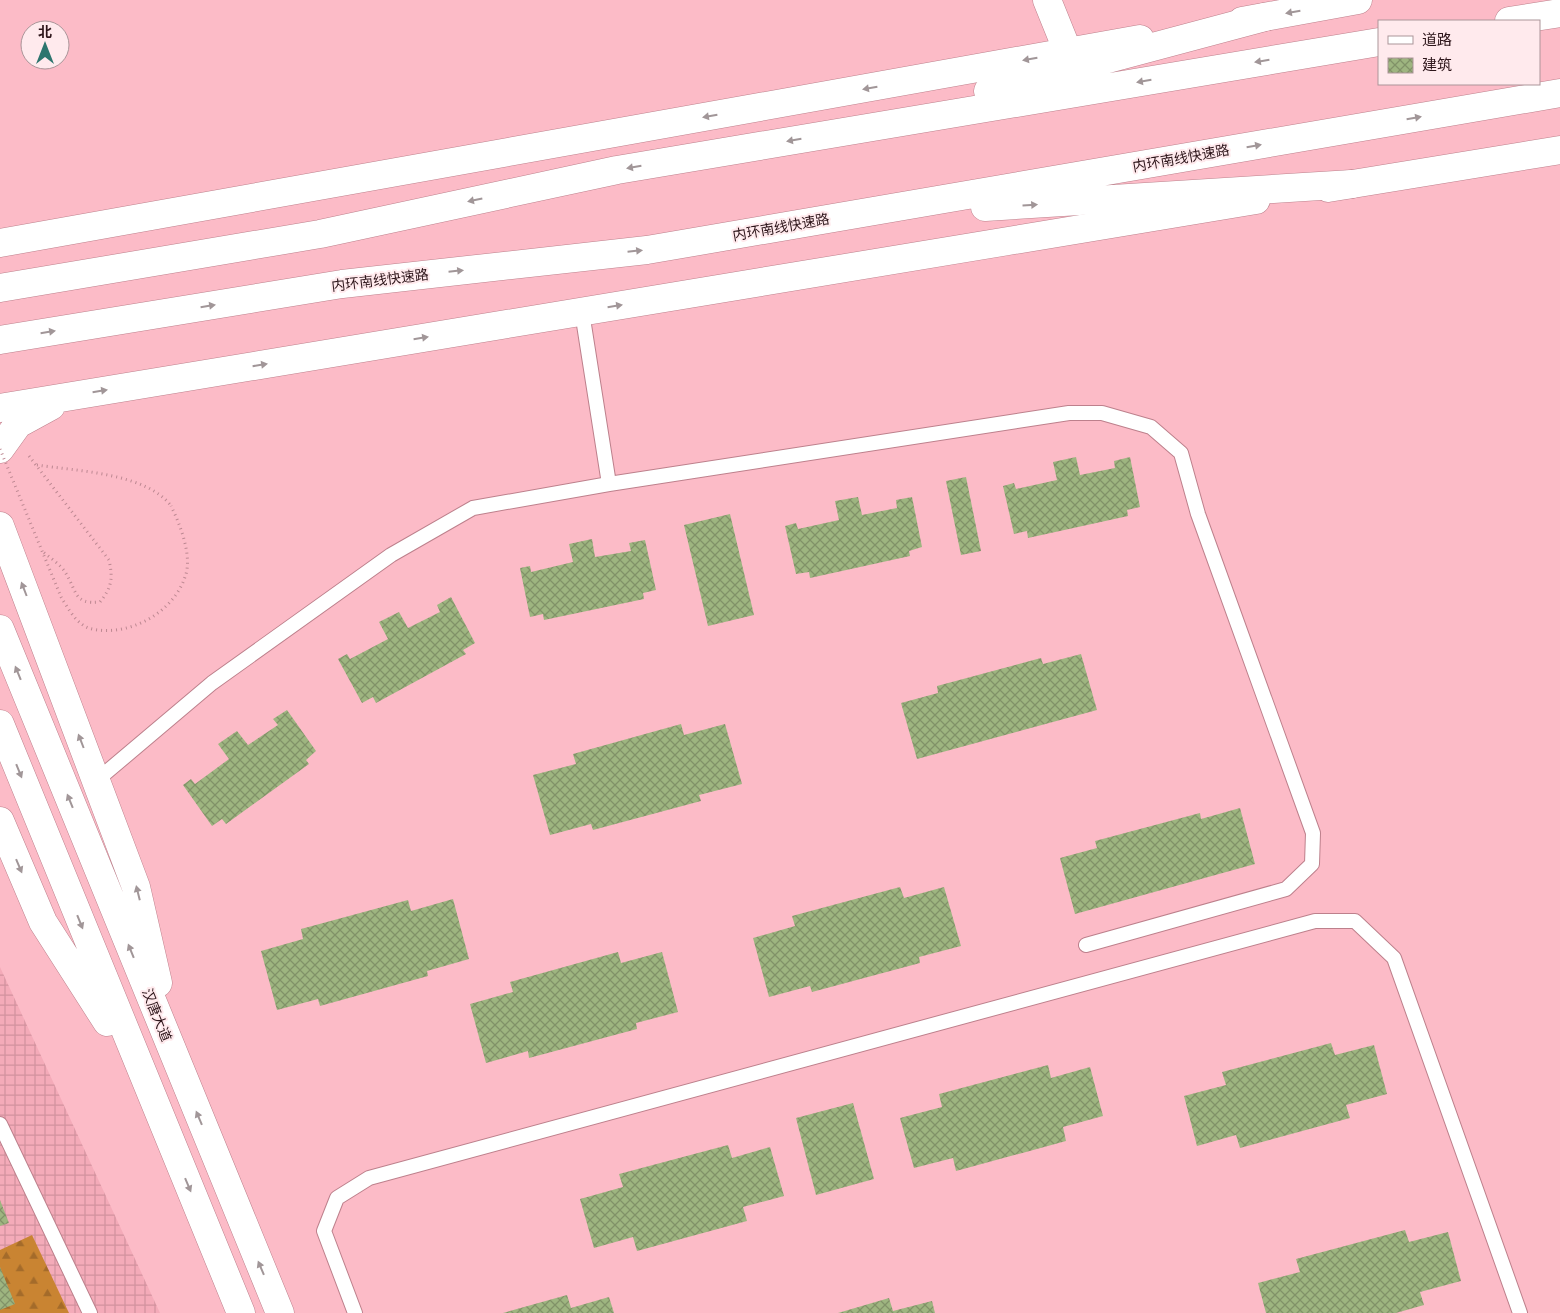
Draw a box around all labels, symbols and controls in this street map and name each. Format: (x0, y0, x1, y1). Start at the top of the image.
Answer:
one-way arrow (1285, 8, 1301, 16)
north arrow (20, 20, 70, 70)
legend (1378, 20, 1540, 85)
text: 北 (38, 24, 52, 40)
text: 道路 (1422, 31, 1452, 49)
one-way arrow (1022, 56, 1038, 64)
text: 建筑 (1422, 56, 1452, 74)
one-way arrow (1253, 58, 1269, 66)
one-way arrow (1136, 77, 1152, 85)
one-way arrow (862, 84, 878, 92)
one-way arrow (702, 113, 718, 121)
one-way arrow (1407, 114, 1423, 122)
one-way arrow (786, 136, 802, 144)
one-way arrow (1247, 141, 1263, 149)
street label: 内环南线快速路 (1131, 142, 1231, 174)
one-way arrow (626, 163, 642, 171)
one-way arrow (467, 197, 483, 205)
one-way arrow (1022, 200, 1038, 208)
street label: 内环南线快速路 (731, 211, 831, 243)
one-way arrow (627, 247, 643, 255)
street label: 内环南线快速路 (330, 266, 430, 294)
one-way arrow (448, 267, 464, 275)
one-way arrow (201, 301, 217, 309)
one-way arrow (608, 302, 624, 310)
one-way arrow (40, 327, 56, 335)
one-way arrow (413, 334, 429, 342)
one-way arrow (253, 360, 269, 368)
one-way arrow (92, 387, 108, 395)
one-way arrow (20, 581, 28, 596)
one-way arrow (14, 665, 22, 680)
one-way arrow (77, 733, 85, 748)
one-way arrow (15, 764, 23, 779)
one-way arrow (66, 793, 74, 808)
one-way arrow (16, 859, 24, 873)
one-way arrow (134, 886, 142, 901)
one-way arrow (77, 914, 84, 929)
one-way arrow (127, 943, 135, 958)
street label: 汉唐大道 (139, 986, 175, 1044)
one-way arrow (195, 1110, 203, 1125)
one-way arrow (184, 1178, 192, 1193)
one-way arrow (257, 1261, 265, 1275)

